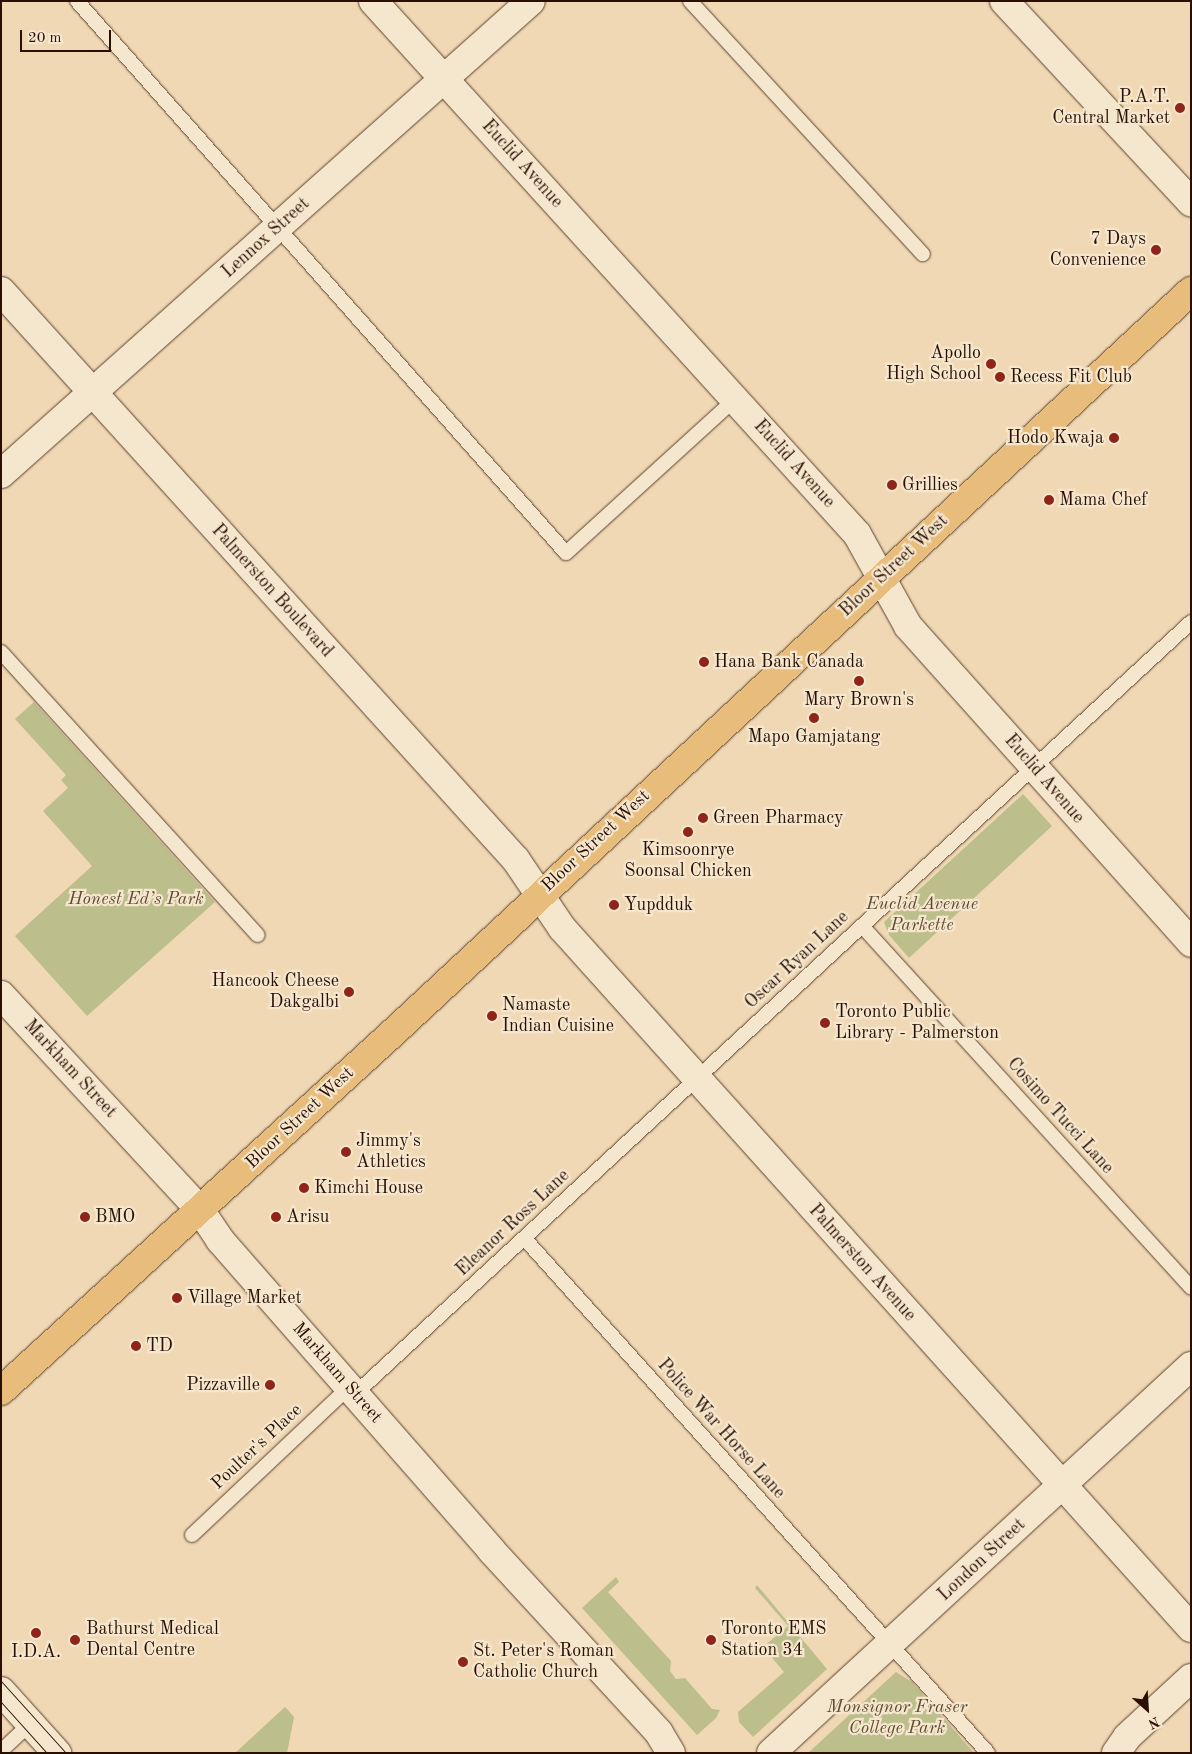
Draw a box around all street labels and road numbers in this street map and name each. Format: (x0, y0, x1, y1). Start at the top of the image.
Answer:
street label: Euclid Avenue (477, 115, 567, 213)
street label: Lennox Street (218, 193, 314, 283)
street label: Euclid Avenue (749, 415, 839, 513)
street label: Bloor Street West (835, 510, 953, 622)
street label: Palmerston Boulevard (207, 520, 337, 662)
street label: Euclid Avenue (999, 730, 1089, 828)
street label: Bloor Street West (537, 785, 655, 897)
street label: Oscar Ryan Lane (741, 906, 853, 1014)
street label: Markham Street (19, 1015, 121, 1123)
street label: Cosimo Tucci Lane (1002, 1053, 1118, 1179)
street label: Bloor Street West (241, 1062, 359, 1174)
street label: Eleanor Ross Lane (452, 1165, 574, 1281)
street label: Palmerston Avenue (804, 1200, 920, 1326)
street label: Markham Street (287, 1318, 387, 1428)
street label: Police War Horse Lane (652, 1355, 790, 1503)
street label: Poulter's Place (207, 1400, 307, 1494)
street label: London Street (934, 1514, 1030, 1606)

